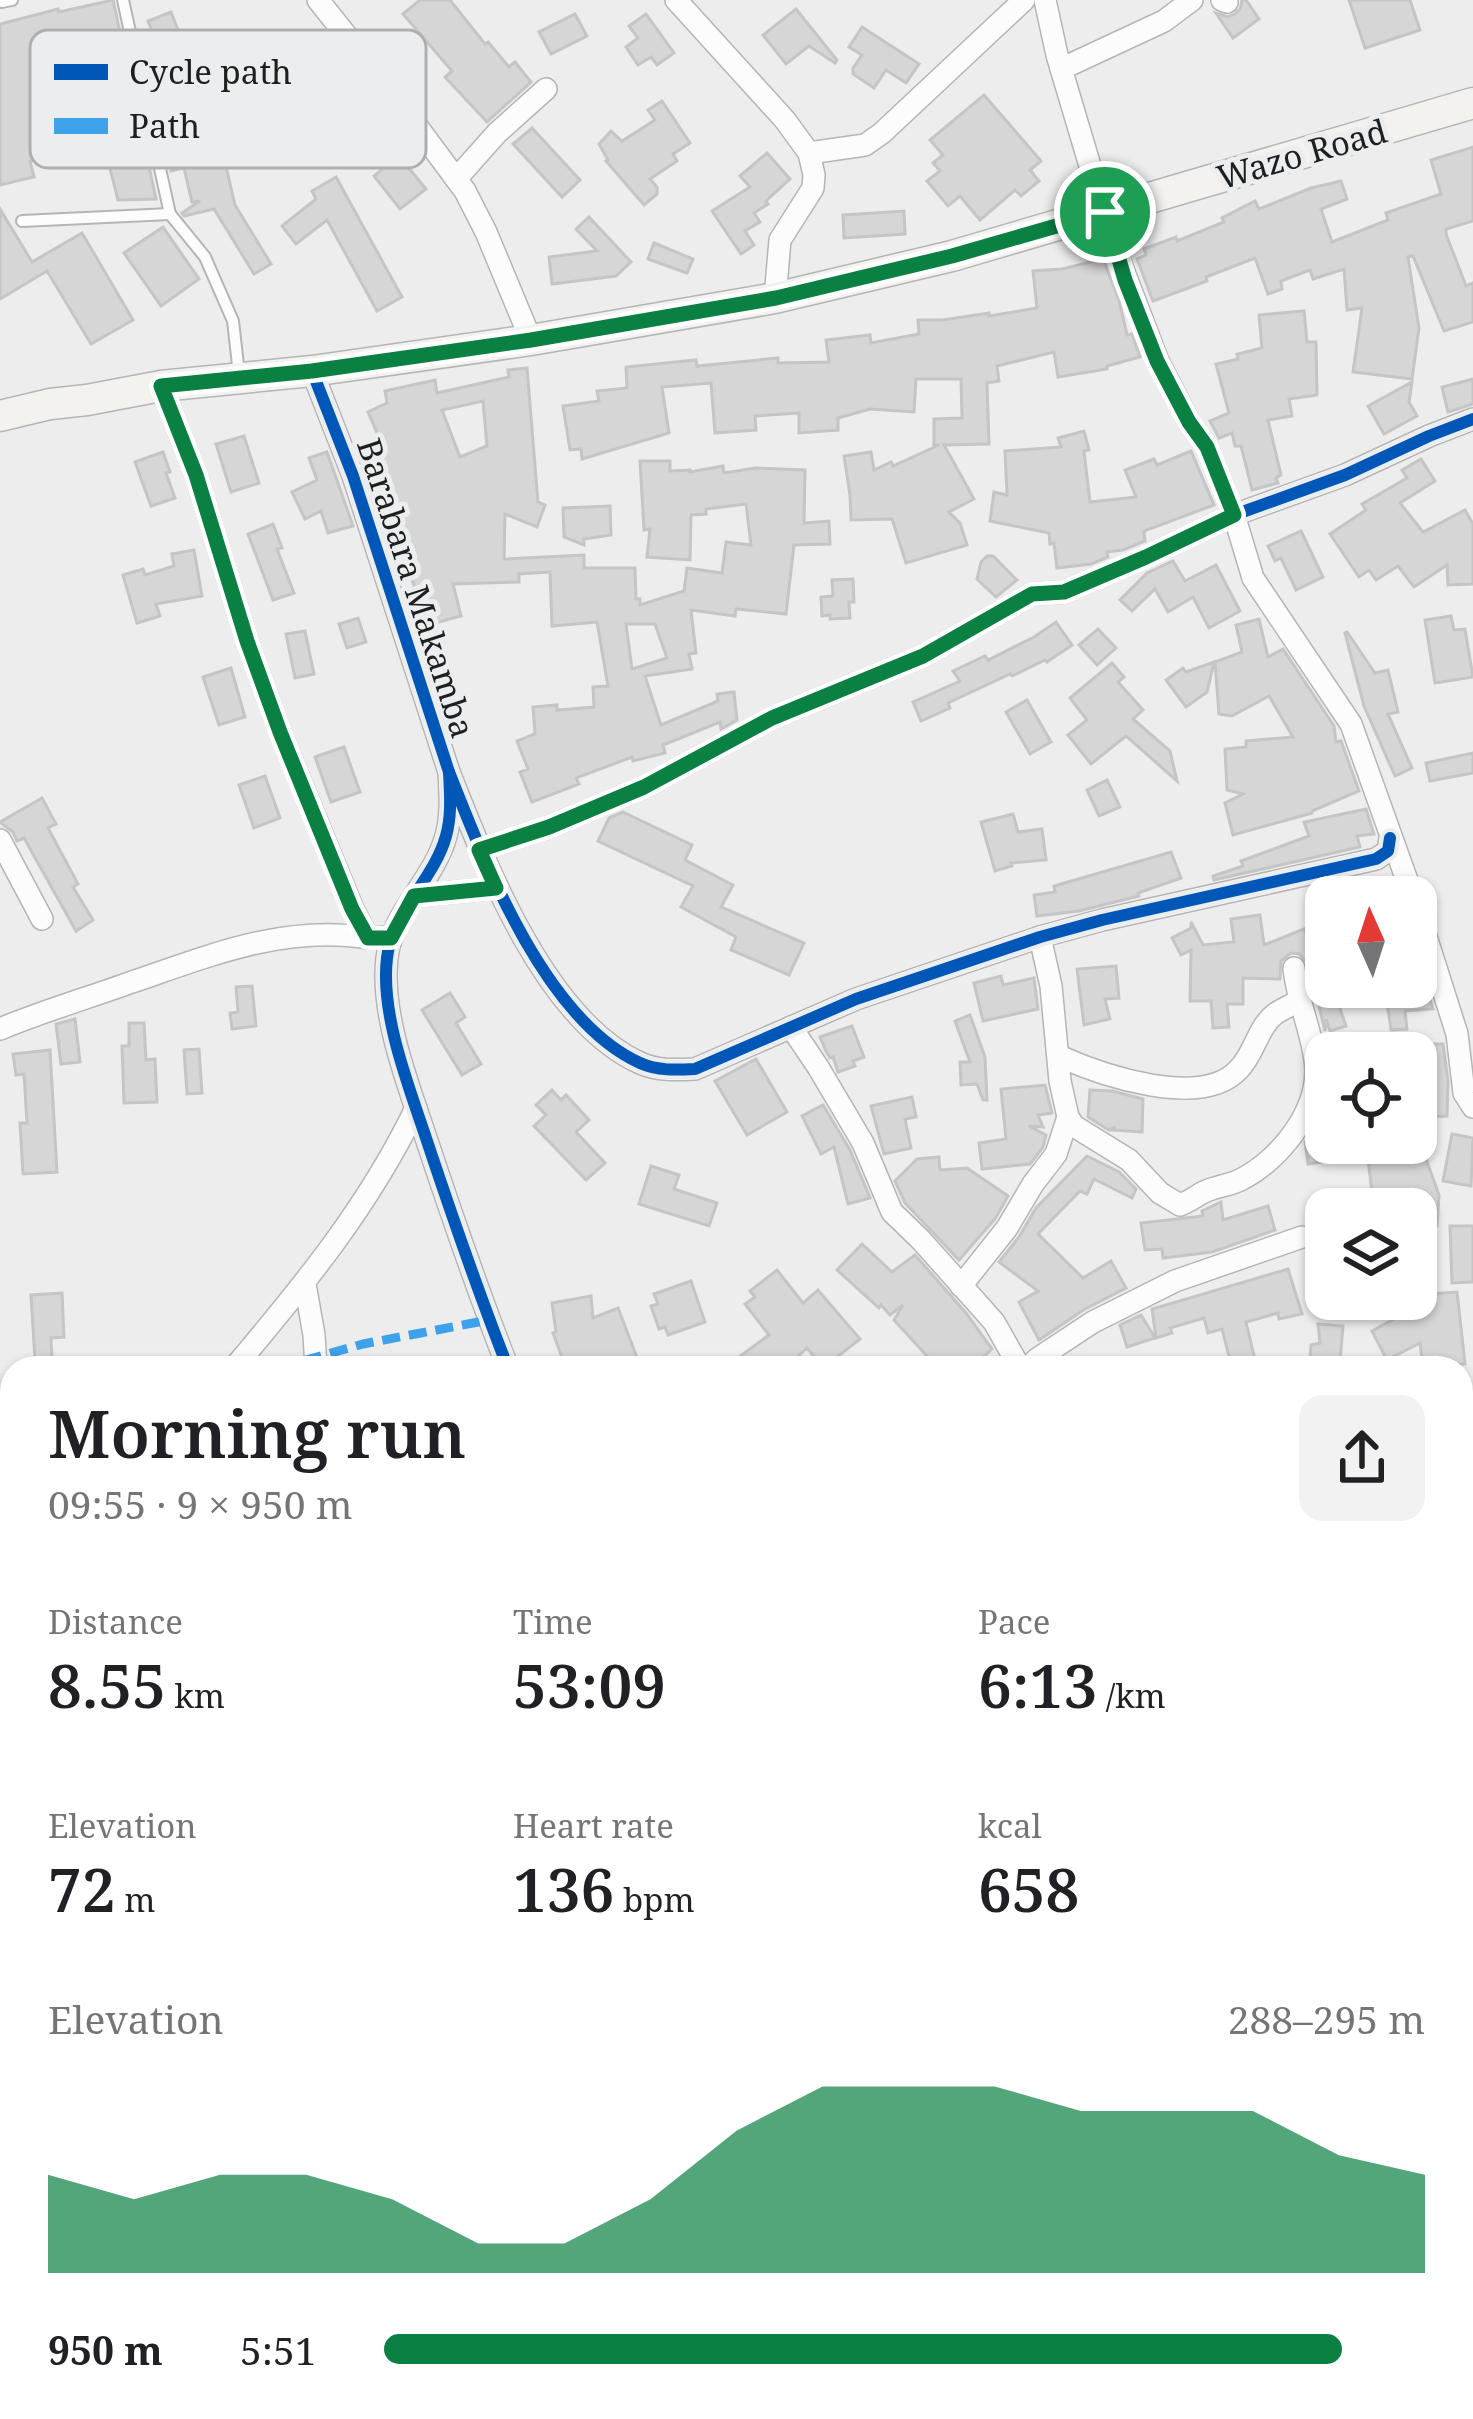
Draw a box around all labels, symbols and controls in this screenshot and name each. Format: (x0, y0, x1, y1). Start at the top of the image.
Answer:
legend (30, 30, 426, 168)
text: Cycle path (129, 49, 292, 94)
text: Path (129, 103, 200, 148)
street label: Wazo Road (1212, 108, 1392, 199)
pin (1054, 161, 1156, 263)
icon: arrive (1072, 179, 1138, 245)
street label: Barabara Makamba (347, 433, 486, 743)
north arrow (1305, 876, 1437, 1008)
map controls (1305, 876, 1437, 1320)
button: locate (1305, 1032, 1437, 1164)
button: layers (1305, 1188, 1437, 1320)
text: Morning run (48, 1387, 466, 1477)
button: share (1299, 1395, 1425, 1521)
text: 09:55 · 9 × 950 m (48, 1477, 353, 1530)
text: Distance (48, 1599, 183, 1644)
text: Time (513, 1599, 593, 1644)
text: Pace (978, 1599, 1050, 1644)
text: 8.55 (48, 1644, 166, 1726)
text: 53:09 (513, 1644, 666, 1726)
text: 6:13 (978, 1644, 1097, 1726)
text: km (166, 1673, 225, 1718)
text: /km (1097, 1673, 1166, 1718)
text: Elevation (48, 1803, 197, 1848)
text: Heart rate (513, 1803, 674, 1848)
text: kcal (978, 1803, 1042, 1848)
text: 72 (48, 1848, 116, 1930)
text: 136 (513, 1848, 614, 1930)
text: 658 (978, 1848, 1079, 1930)
text: m (116, 1877, 155, 1922)
text: bpm (614, 1877, 695, 1922)
text: Elevation (48, 1992, 224, 2045)
text: 288–295 m (1228, 1992, 1425, 2045)
text: 950 m (48, 2323, 163, 2376)
text: 5:51 (240, 2323, 317, 2376)

